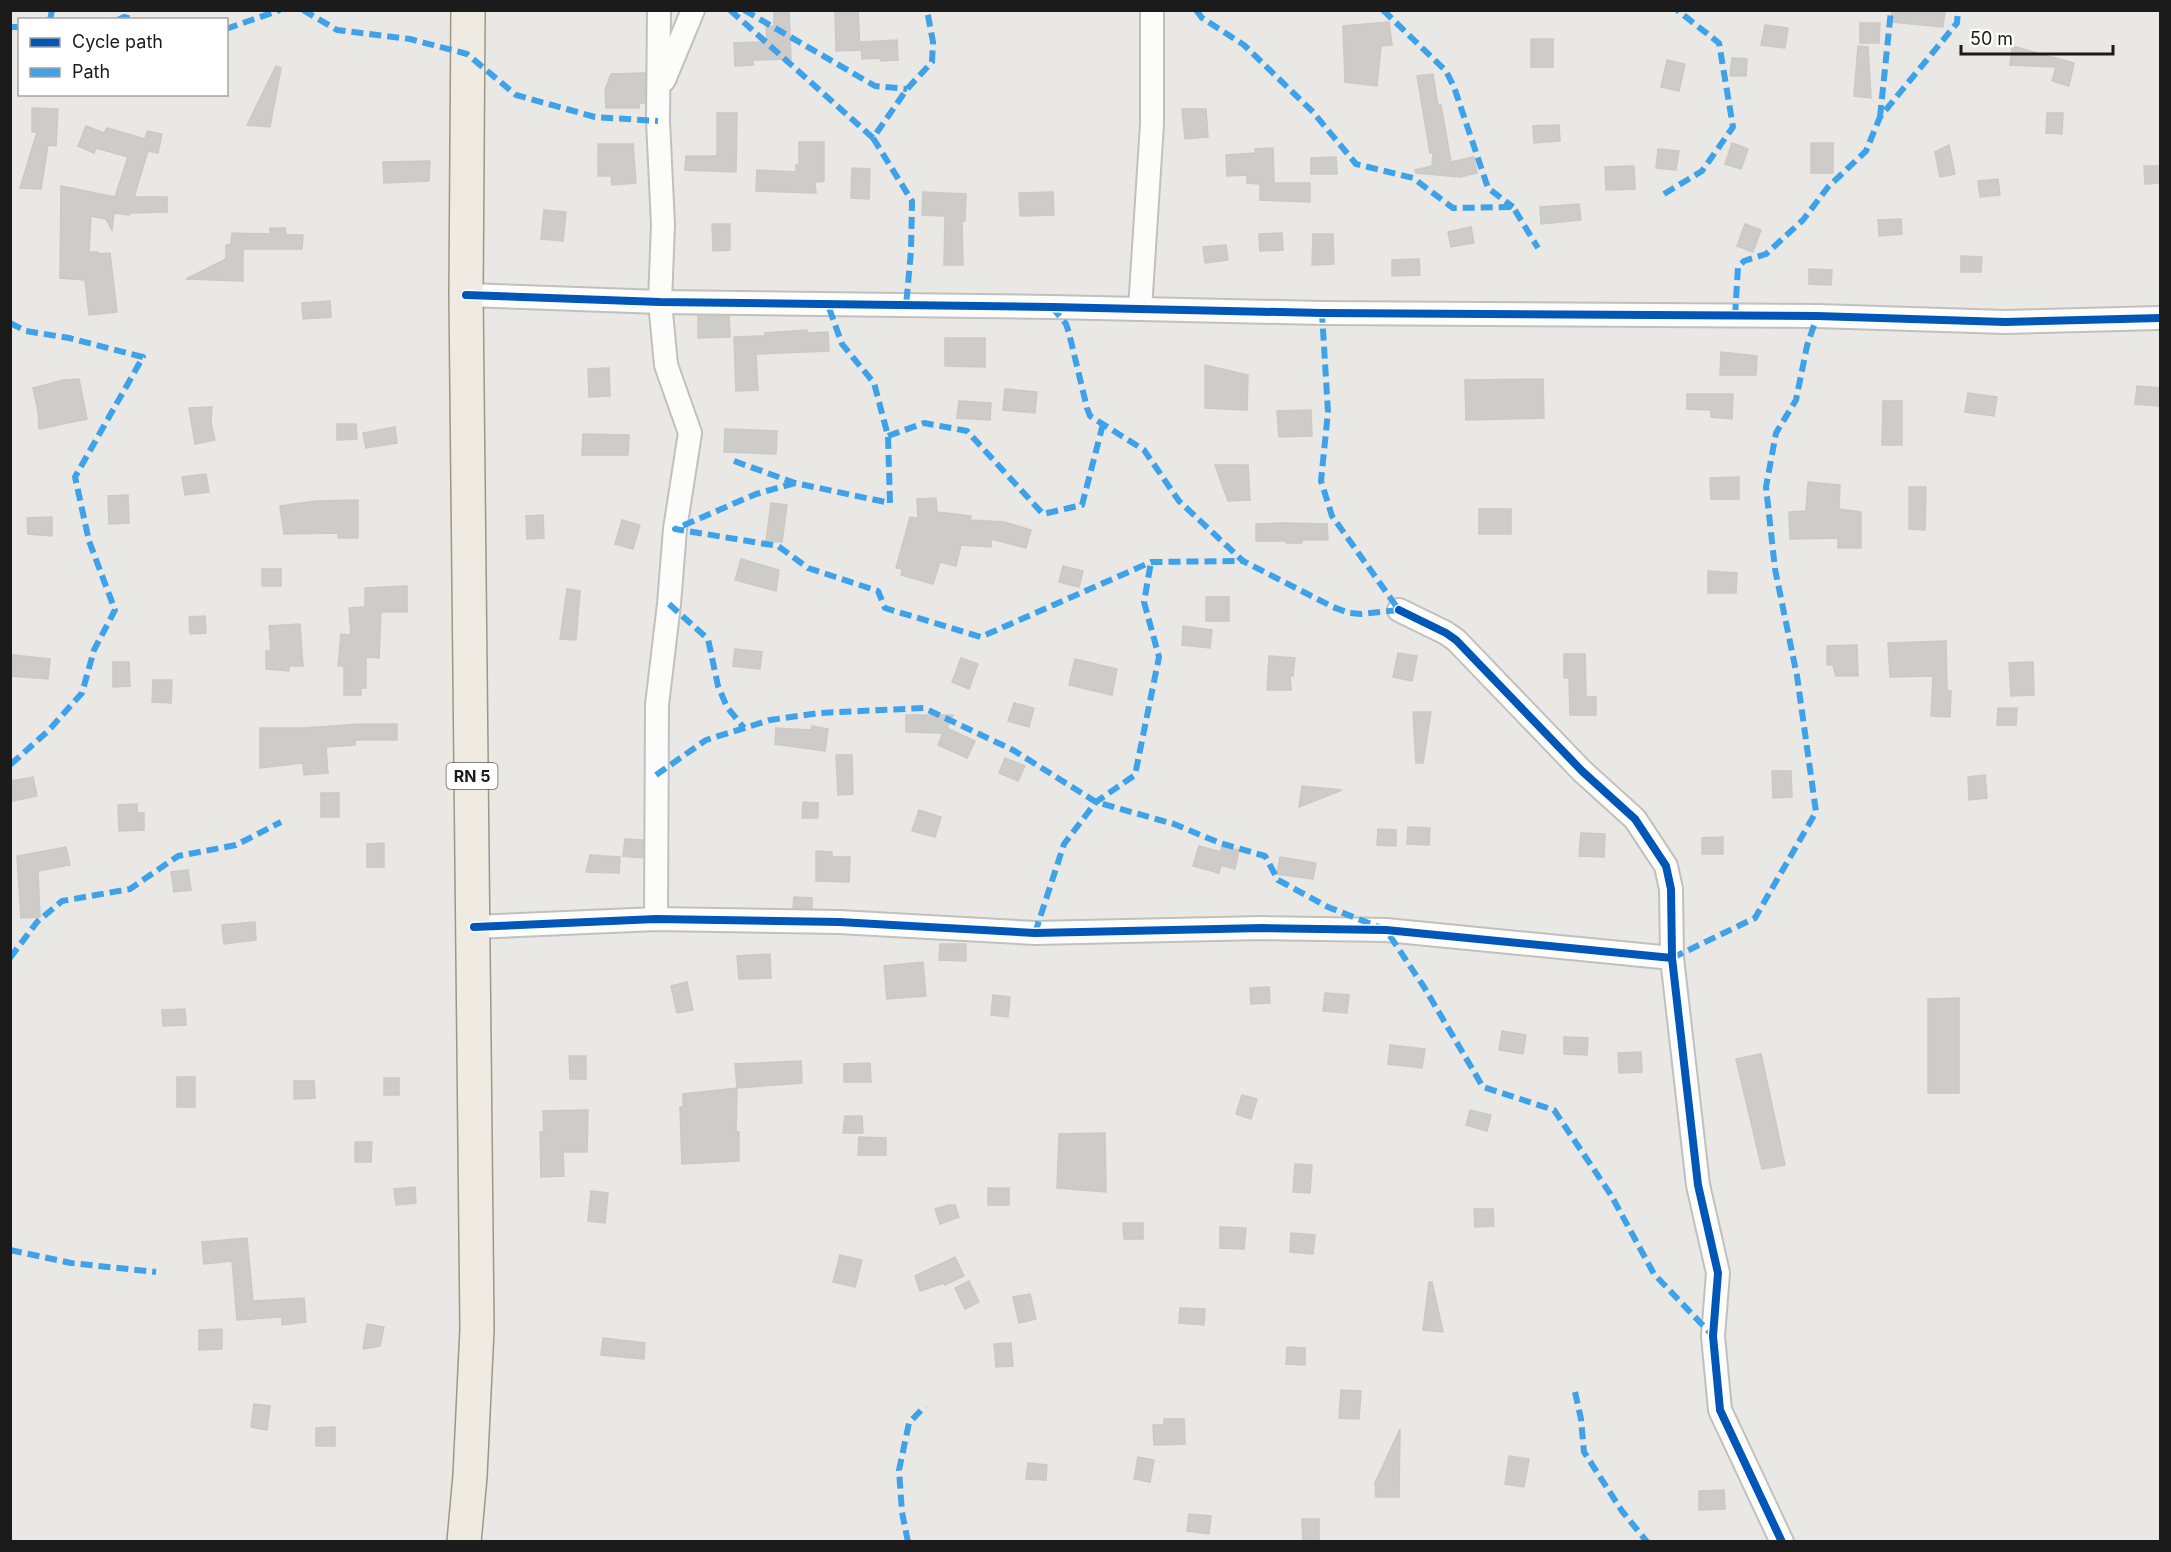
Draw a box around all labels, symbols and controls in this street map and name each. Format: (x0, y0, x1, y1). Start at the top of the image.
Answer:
legend (18, 18, 228, 96)
scale bar (1961, 18, 2112, 56)
text: 50 m (1970, 28, 2013, 49)
text: Cycle path (72, 31, 163, 52)
text: Path (72, 61, 110, 82)
road number: RN 5 (446, 763, 498, 789)

